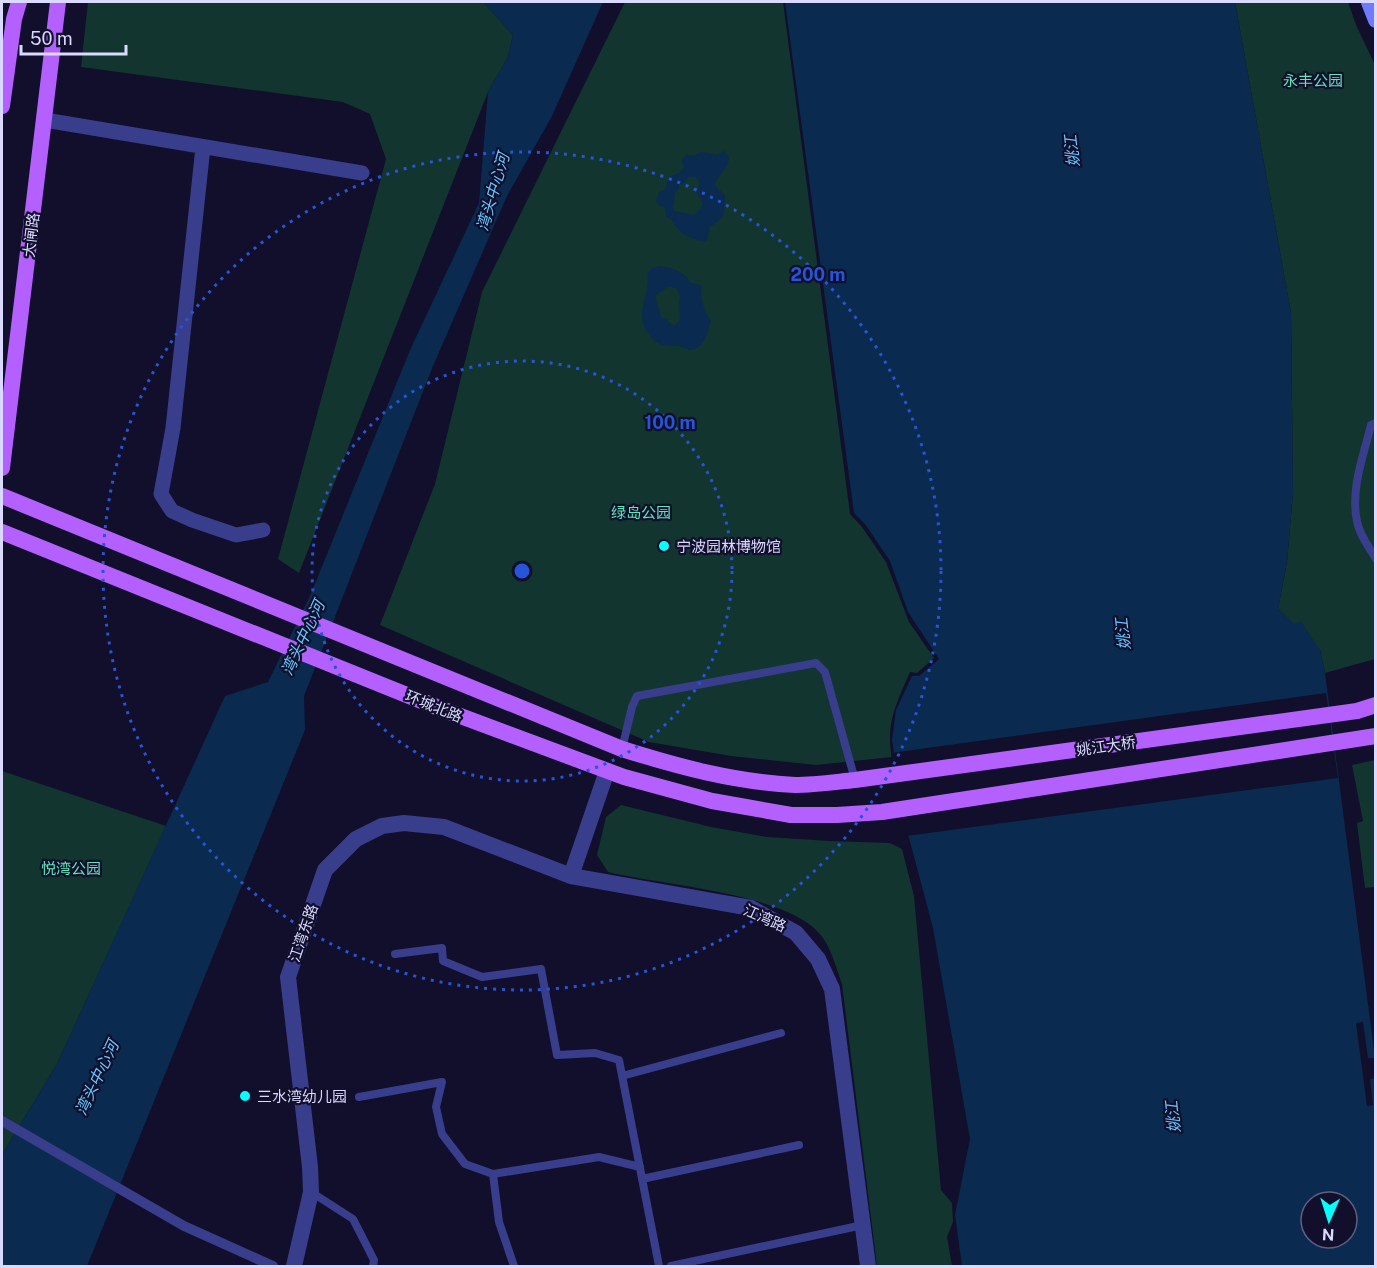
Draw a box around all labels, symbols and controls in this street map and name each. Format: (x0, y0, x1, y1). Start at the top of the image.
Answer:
scale bar (21, 18, 126, 56)
text: 50 m (30, 28, 73, 49)
park label: 永丰公园 (1283, 72, 1343, 89)
water label: 姚江 (1061, 132, 1083, 168)
water label: 湾头中心河 (473, 148, 514, 233)
street label: 大闸路 (20, 212, 42, 258)
text: 200 m (791, 264, 845, 285)
text: 100 m (644, 412, 696, 433)
park label: 绿岛公园 (611, 504, 671, 521)
place label: 宁波园林博物馆 (676, 538, 781, 555)
marker: 宁波园林博物馆 (657, 539, 671, 553)
centre of rings (512, 561, 532, 581)
water label: 湾头中心河 (277, 595, 330, 678)
water label: 姚江 (1112, 615, 1134, 651)
street label: 环城北路 (403, 687, 465, 725)
street label: 姚江大桥 (1075, 733, 1137, 759)
park label: 悦湾公园 (41, 860, 101, 877)
street label: 江湾路 (741, 901, 789, 935)
street label: 江湾东路 (285, 902, 321, 964)
water label: 湾头中心河 (71, 1035, 124, 1118)
place label: 三水湾幼儿园 (257, 1088, 347, 1105)
marker: 三水湾幼儿园 (238, 1089, 252, 1103)
water label: 姚江 (1162, 1098, 1184, 1134)
north arrow (1299, 1190, 1359, 1250)
text: N (1321, 1225, 1335, 1244)

